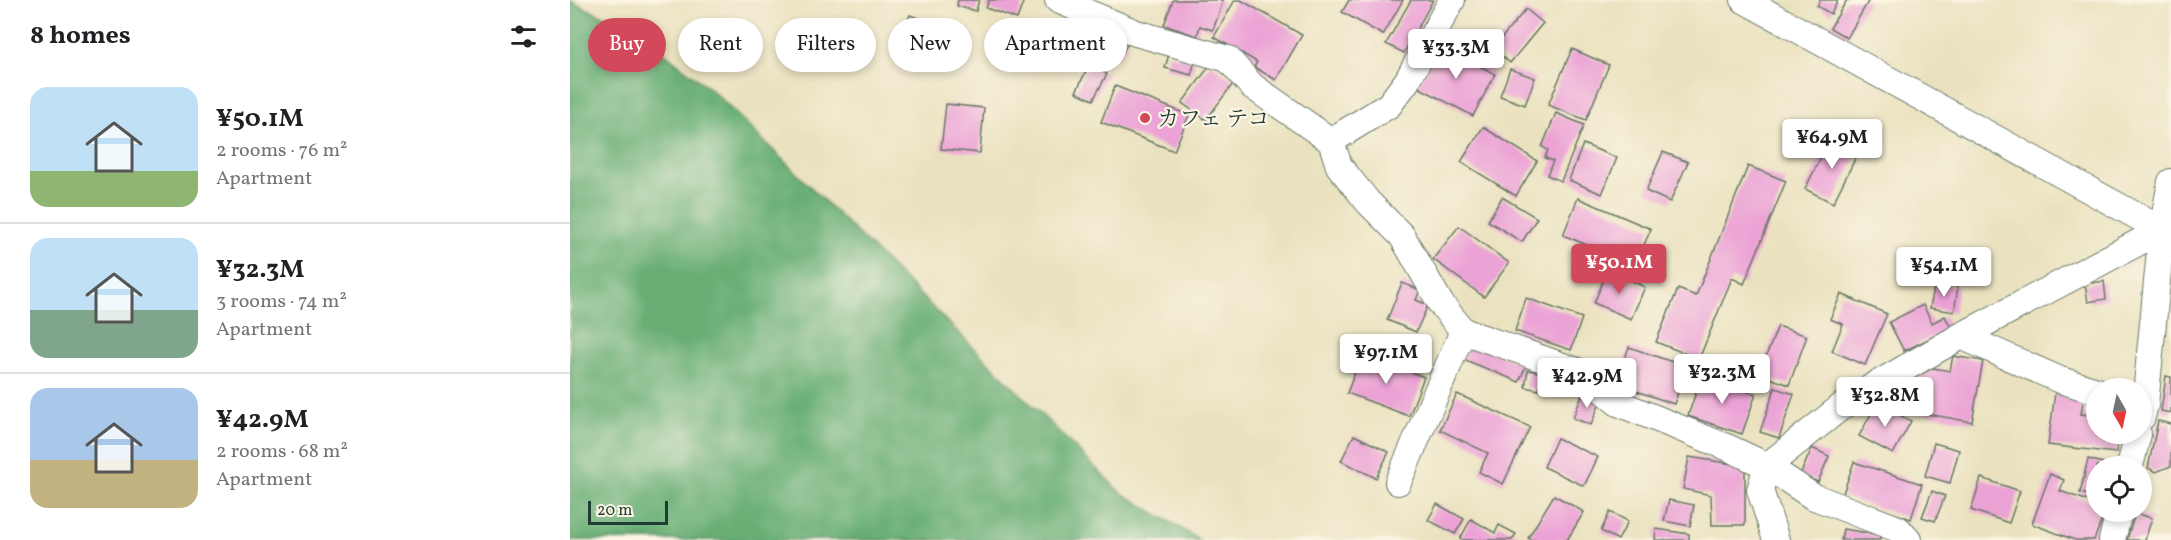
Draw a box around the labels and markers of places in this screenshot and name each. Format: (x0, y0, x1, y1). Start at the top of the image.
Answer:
pin: ¥33.3M (1407, 29, 1505, 80)
place label: カフェ テコ (1157, 105, 1269, 136)
marker: カフェ テコ (1138, 111, 1152, 125)
pin: ¥64.9M (1783, 119, 1881, 170)
pin: ¥50.1M (1570, 244, 1668, 295)
pin: ¥54.1M (1895, 247, 1993, 298)
pin: ¥97.1M (1337, 334, 1435, 385)
pin: ¥32.3M (1673, 354, 1771, 405)
pin: ¥42.9M (1538, 358, 1636, 409)
pin: ¥32.8M (1836, 377, 1934, 428)

